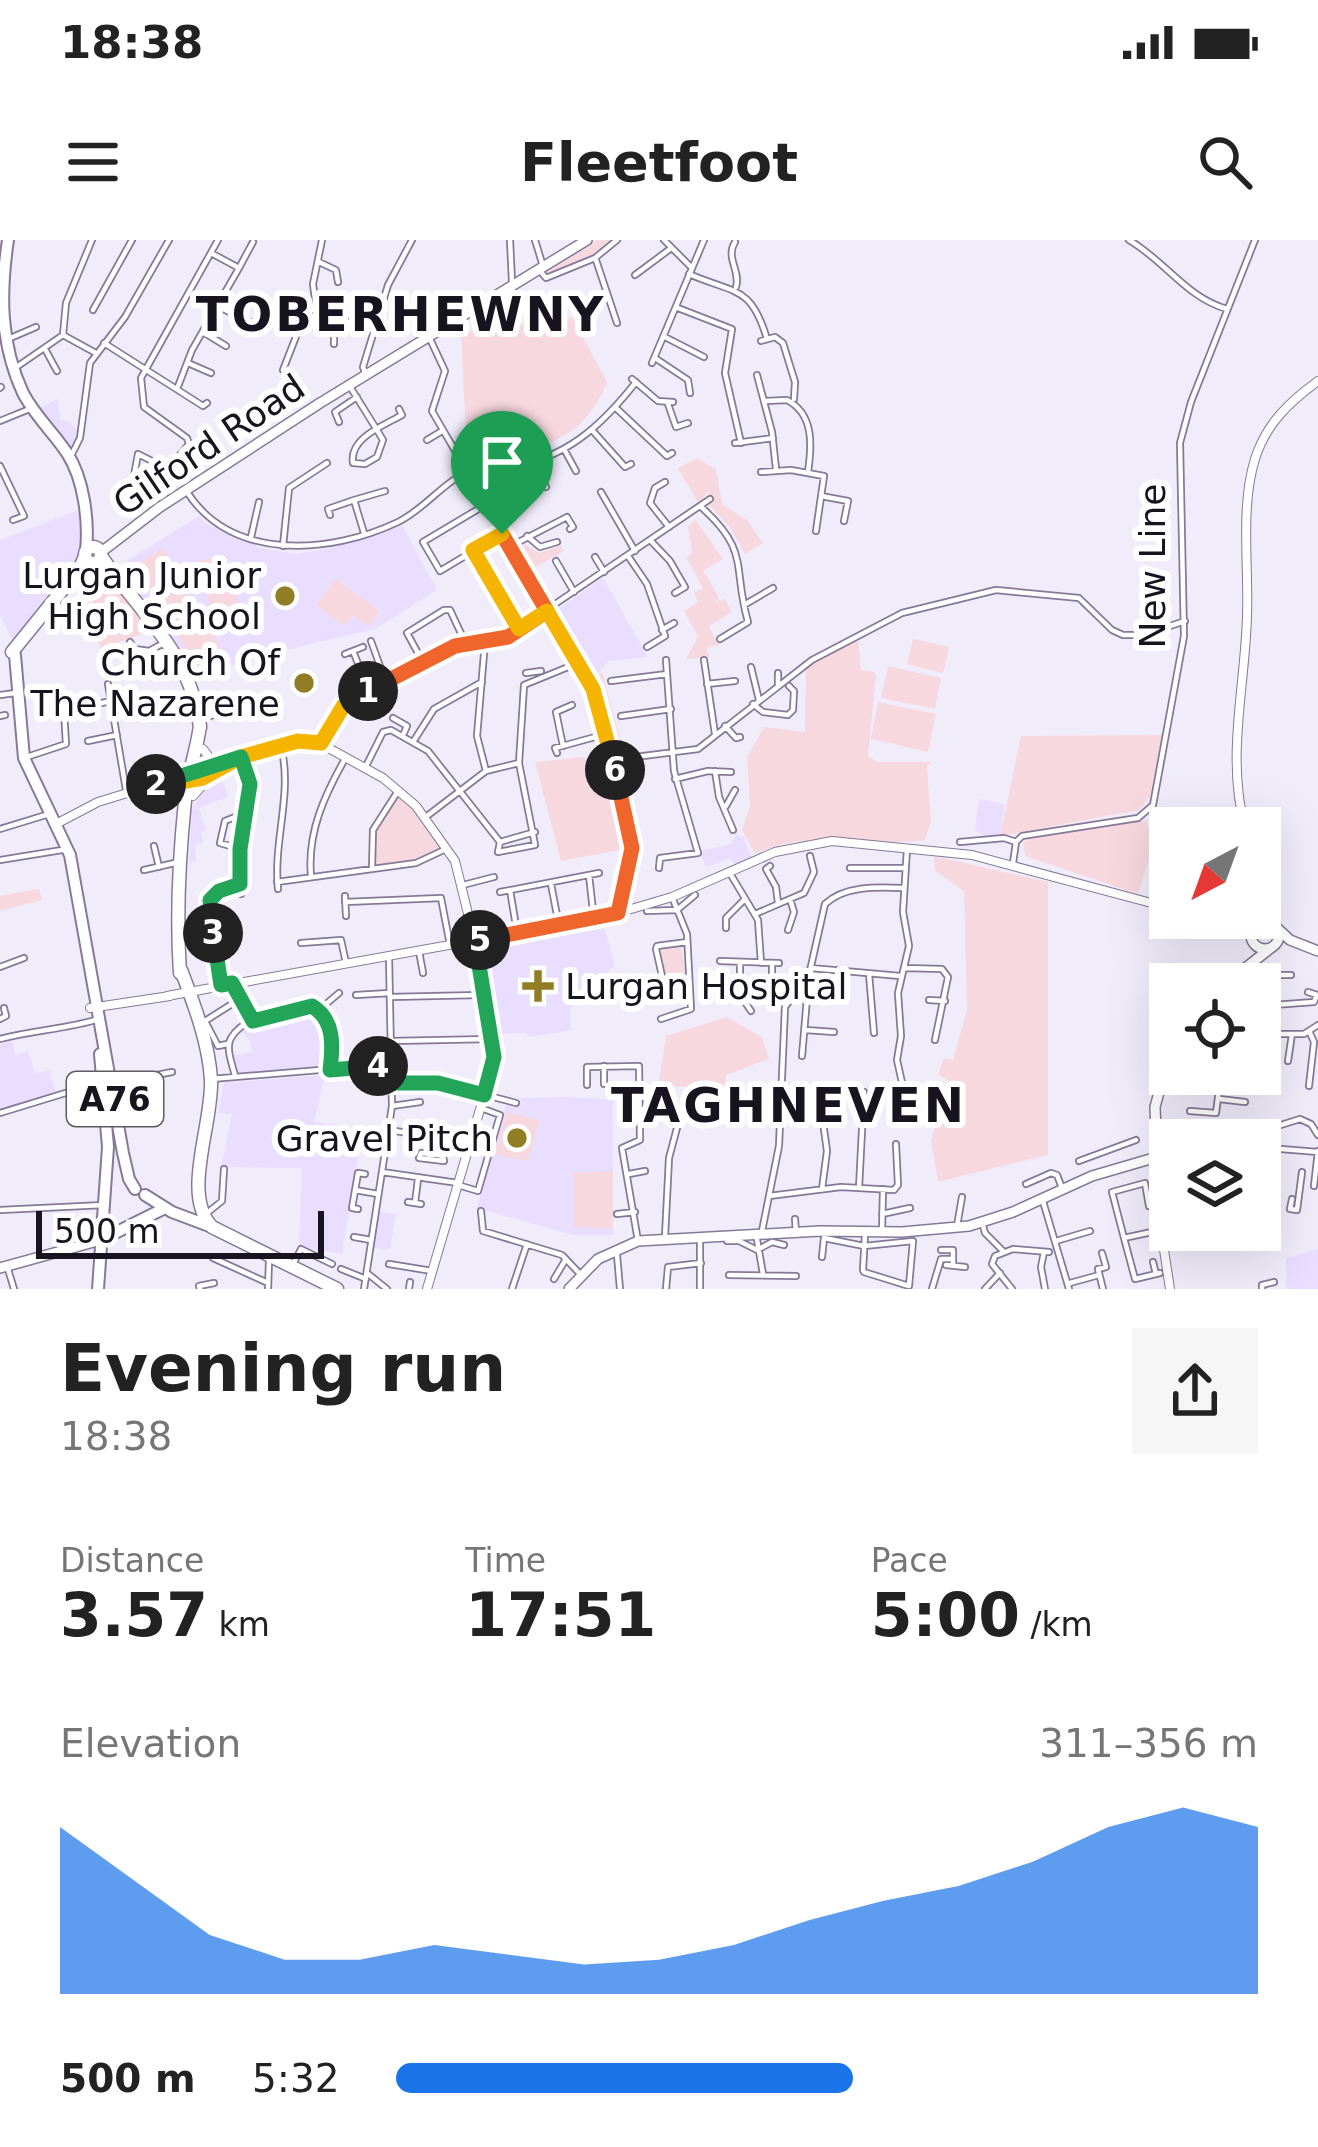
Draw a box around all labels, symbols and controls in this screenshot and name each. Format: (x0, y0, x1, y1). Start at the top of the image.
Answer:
text: 18:38 (60, 16, 203, 69)
icon: menu (60, 129, 126, 195)
icon: search (1192, 129, 1258, 195)
text: Fleetfoot (520, 131, 798, 194)
district label: TOBERHEWNY (196, 286, 606, 342)
street label: Gilford Road (106, 366, 312, 524)
pin (451, 411, 553, 534)
icon: arrive (469, 429, 535, 495)
street label: New Line (1132, 484, 1173, 649)
place label: Lurgan Junior High School (22, 555, 261, 637)
marker: Lurgan Junior High School (272, 583, 298, 609)
place label: Church Of The Nazarene (30, 642, 281, 724)
pin: 1 (338, 661, 398, 721)
marker: Church Of The Nazarene (291, 670, 317, 696)
text: 1 (357, 671, 379, 710)
pin: 6 (585, 740, 645, 800)
text: 6 (604, 750, 626, 789)
pin: 2 (126, 754, 186, 814)
text: 2 (145, 764, 167, 803)
north arrow (1149, 807, 1281, 939)
map controls (1149, 807, 1281, 1251)
pin: 3 (183, 903, 243, 963)
pin: 5 (450, 910, 510, 970)
text: 3 (202, 913, 224, 952)
text: 5 (469, 920, 491, 959)
button: locate (1149, 963, 1281, 1095)
place label: Lurgan Hospital (565, 966, 847, 1007)
marker: Lurgan Hospital (522, 970, 554, 1002)
pin: 4 (348, 1036, 408, 1096)
text: 4 (367, 1046, 389, 1085)
road number: A76 (67, 1072, 163, 1126)
district label: TAGHNEVEN (611, 1077, 967, 1133)
place label: Gravel Pitch (276, 1118, 493, 1159)
button: layers (1149, 1119, 1281, 1251)
marker: Gravel Pitch (504, 1125, 530, 1151)
scale bar (36, 1205, 324, 1258)
text: 500 m (54, 1212, 160, 1251)
button: share (1132, 1328, 1258, 1454)
text: Evening run (60, 1330, 506, 1407)
text: 18:38 (60, 1414, 172, 1459)
text: Distance (60, 1541, 204, 1580)
text: Time (465, 1541, 546, 1580)
text: Pace (871, 1541, 948, 1580)
text: 3.57 (60, 1580, 208, 1650)
text: 17:51 (465, 1580, 656, 1650)
text: 5:00 (871, 1580, 1020, 1650)
text: km (208, 1605, 270, 1644)
text: /km (1020, 1605, 1093, 1644)
text: Elevation (60, 1721, 241, 1766)
text: 311–356 m (1039, 1721, 1258, 1766)
text: 500 m (60, 2056, 196, 2101)
text: 5:32 (252, 2056, 340, 2101)

